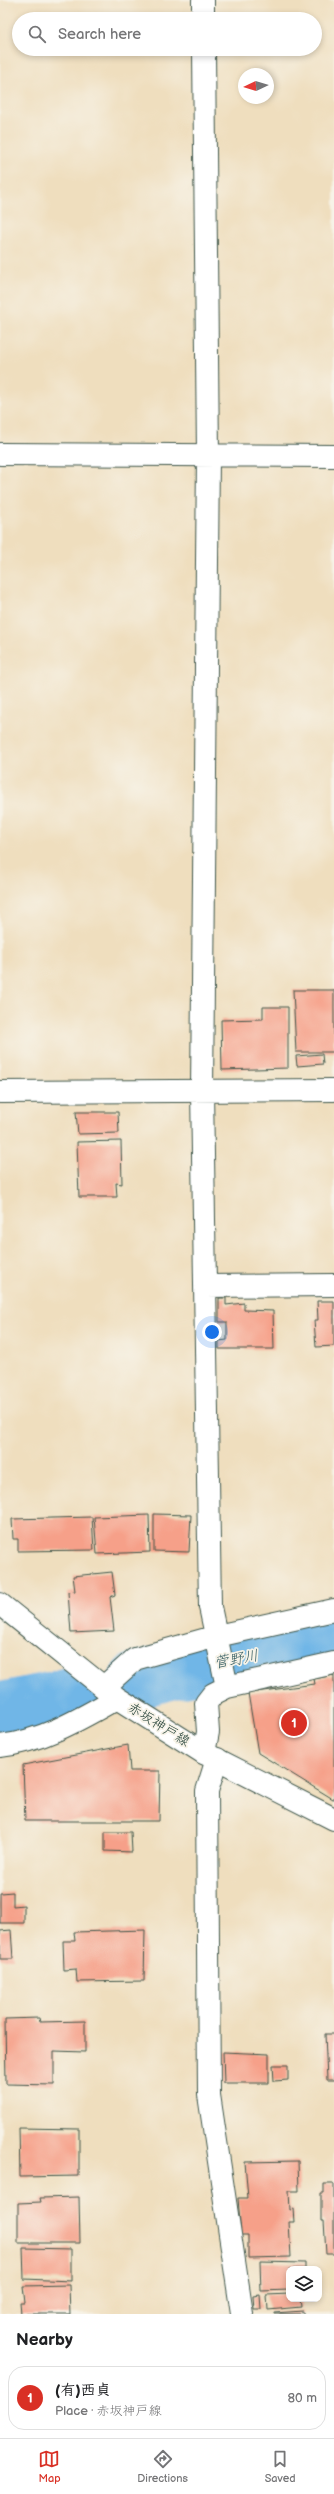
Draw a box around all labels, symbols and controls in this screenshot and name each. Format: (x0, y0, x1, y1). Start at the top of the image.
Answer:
search box (12, 12, 322, 56)
icon: search (26, 23, 48, 45)
text: Search here (58, 25, 141, 44)
north arrow (238, 68, 274, 104)
your location (202, 1322, 222, 1342)
water label: 菅野川 (212, 1646, 260, 1673)
street label: 赤坂神戸線 (125, 1699, 193, 1750)
pin: 1 (281, 1708, 307, 1738)
map controls (286, 2266, 322, 2302)
button: layers (286, 2266, 322, 2302)
text: Nearby (16, 2330, 73, 2350)
text: (有)西貞 (55, 2381, 111, 2400)
text: 1 (27, 2390, 33, 2406)
text: 80 m (288, 2390, 317, 2406)
text: Place · 赤坂神戸線 (55, 2403, 161, 2419)
tab: Map (38, 2448, 61, 2485)
tab: Directions (137, 2448, 188, 2485)
tab: Saved (265, 2448, 296, 2485)

